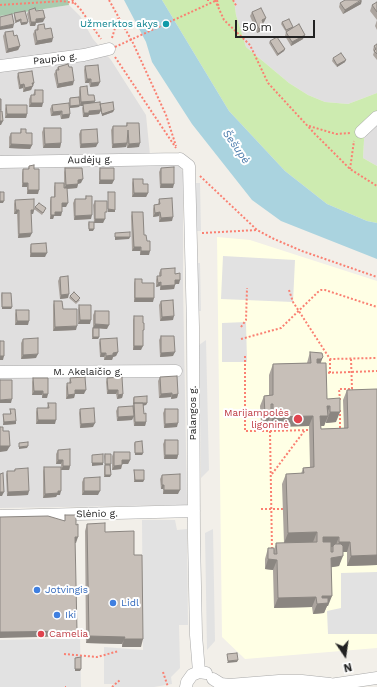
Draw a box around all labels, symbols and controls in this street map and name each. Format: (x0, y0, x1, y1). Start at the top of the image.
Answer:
scale bar (237, 12, 317, 38)
place label: Užmerktos akys (80, 18, 158, 30)
marker: Užmerktos akys (161, 19, 171, 29)
text: 50 m (242, 20, 272, 34)
street label: Paupio g. (32, 50, 78, 68)
water label: Šešupė (220, 127, 252, 167)
street label: Audėjų g. (67, 154, 113, 166)
street label: M. Akelaičio g. (53, 366, 123, 378)
street label: Palangos g. (187, 386, 199, 440)
place label: Marijampolės ligoninė (224, 407, 289, 430)
marker: Marijampolės ligoninė (292, 413, 304, 425)
street label: Slėnio g. (76, 508, 118, 520)
place label: Jotvingis (45, 584, 88, 596)
marker: Jotvingis (32, 585, 42, 595)
place label: Lidl (121, 597, 139, 609)
marker: Lidl (108, 598, 118, 608)
place label: Iki (65, 609, 76, 621)
marker: Iki (52, 610, 62, 620)
place label: Camelia (49, 628, 88, 640)
marker: Camelia (36, 629, 46, 639)
north arrow (325, 635, 365, 675)
text: N (342, 660, 353, 674)

